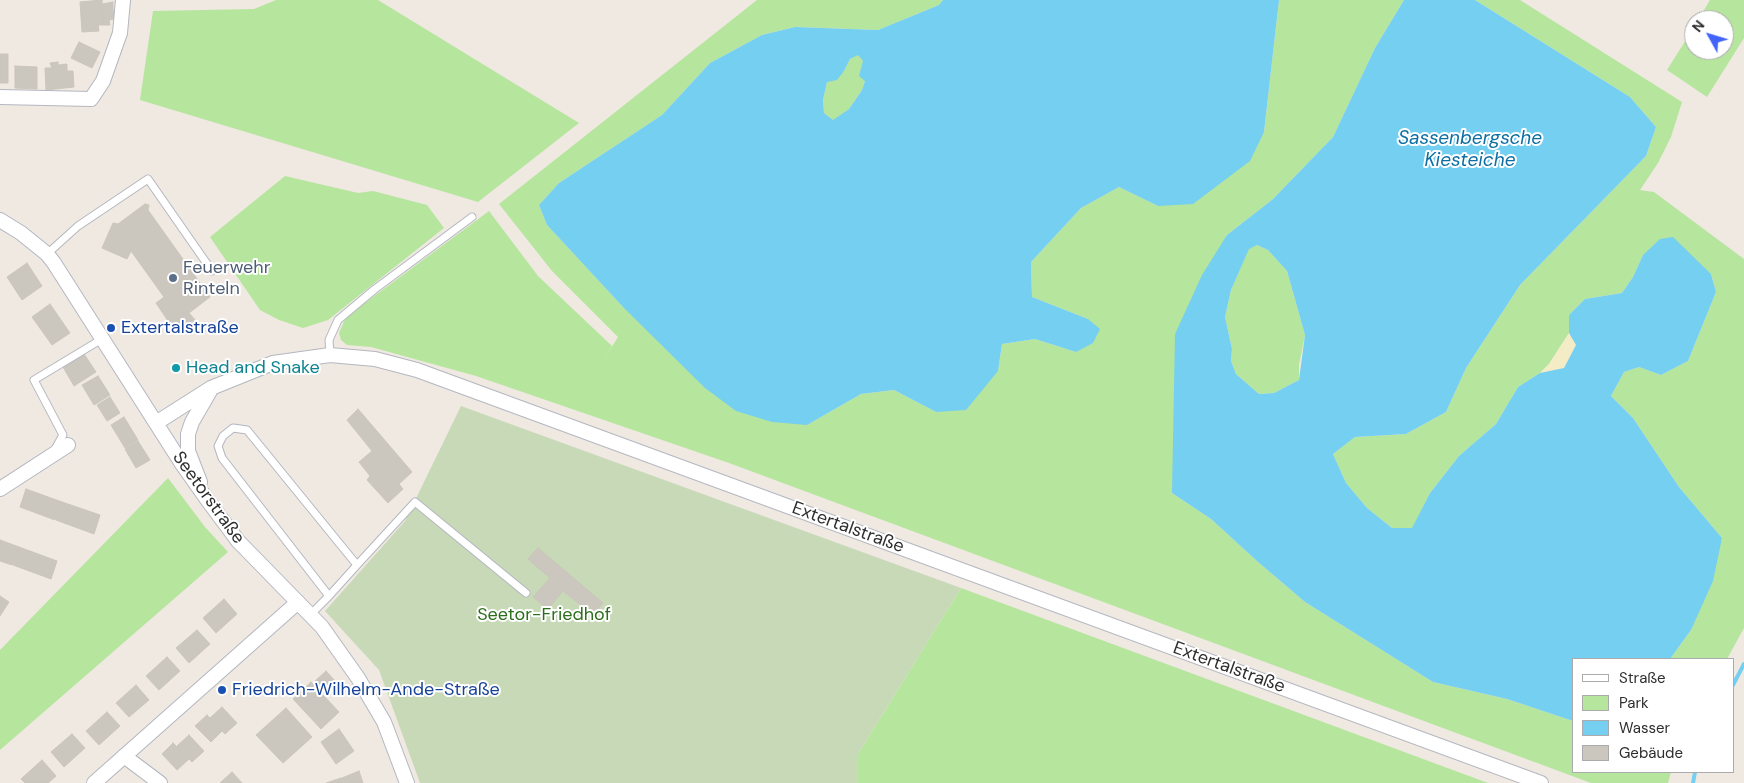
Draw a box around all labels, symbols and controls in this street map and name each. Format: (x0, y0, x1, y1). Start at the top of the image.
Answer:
north arrow (1684, 10, 1734, 60)
text: N (1688, 17, 1708, 36)
water label: Sassenbergsche Kiesteiche (1398, 128, 1542, 172)
place label: Feuerwehr Rinteln (183, 257, 270, 300)
marker: Feuerwehr Rinteln (167, 272, 179, 284)
place label: Extertalstraße (121, 317, 239, 339)
marker: Extertalstraße (105, 322, 117, 334)
place label: Head and Snake (186, 357, 320, 379)
marker: Head and Snake (170, 362, 182, 374)
street label: Seetorstraße (167, 448, 249, 548)
street label: Extertalstraße (789, 498, 907, 558)
park label: Seetor-Friedhof (477, 604, 611, 626)
street label: Extertalstraße (1170, 638, 1288, 698)
legend (1572, 658, 1734, 773)
text: Straße (1619, 668, 1666, 688)
place label: Friedrich-Wilhelm-Ande-Straße (232, 679, 500, 701)
marker: Friedrich-Wilhelm-Ande-Straße (216, 684, 228, 696)
text: Park (1619, 693, 1649, 713)
text: Wasser (1619, 718, 1670, 738)
text: Gebäude (1619, 743, 1683, 763)

